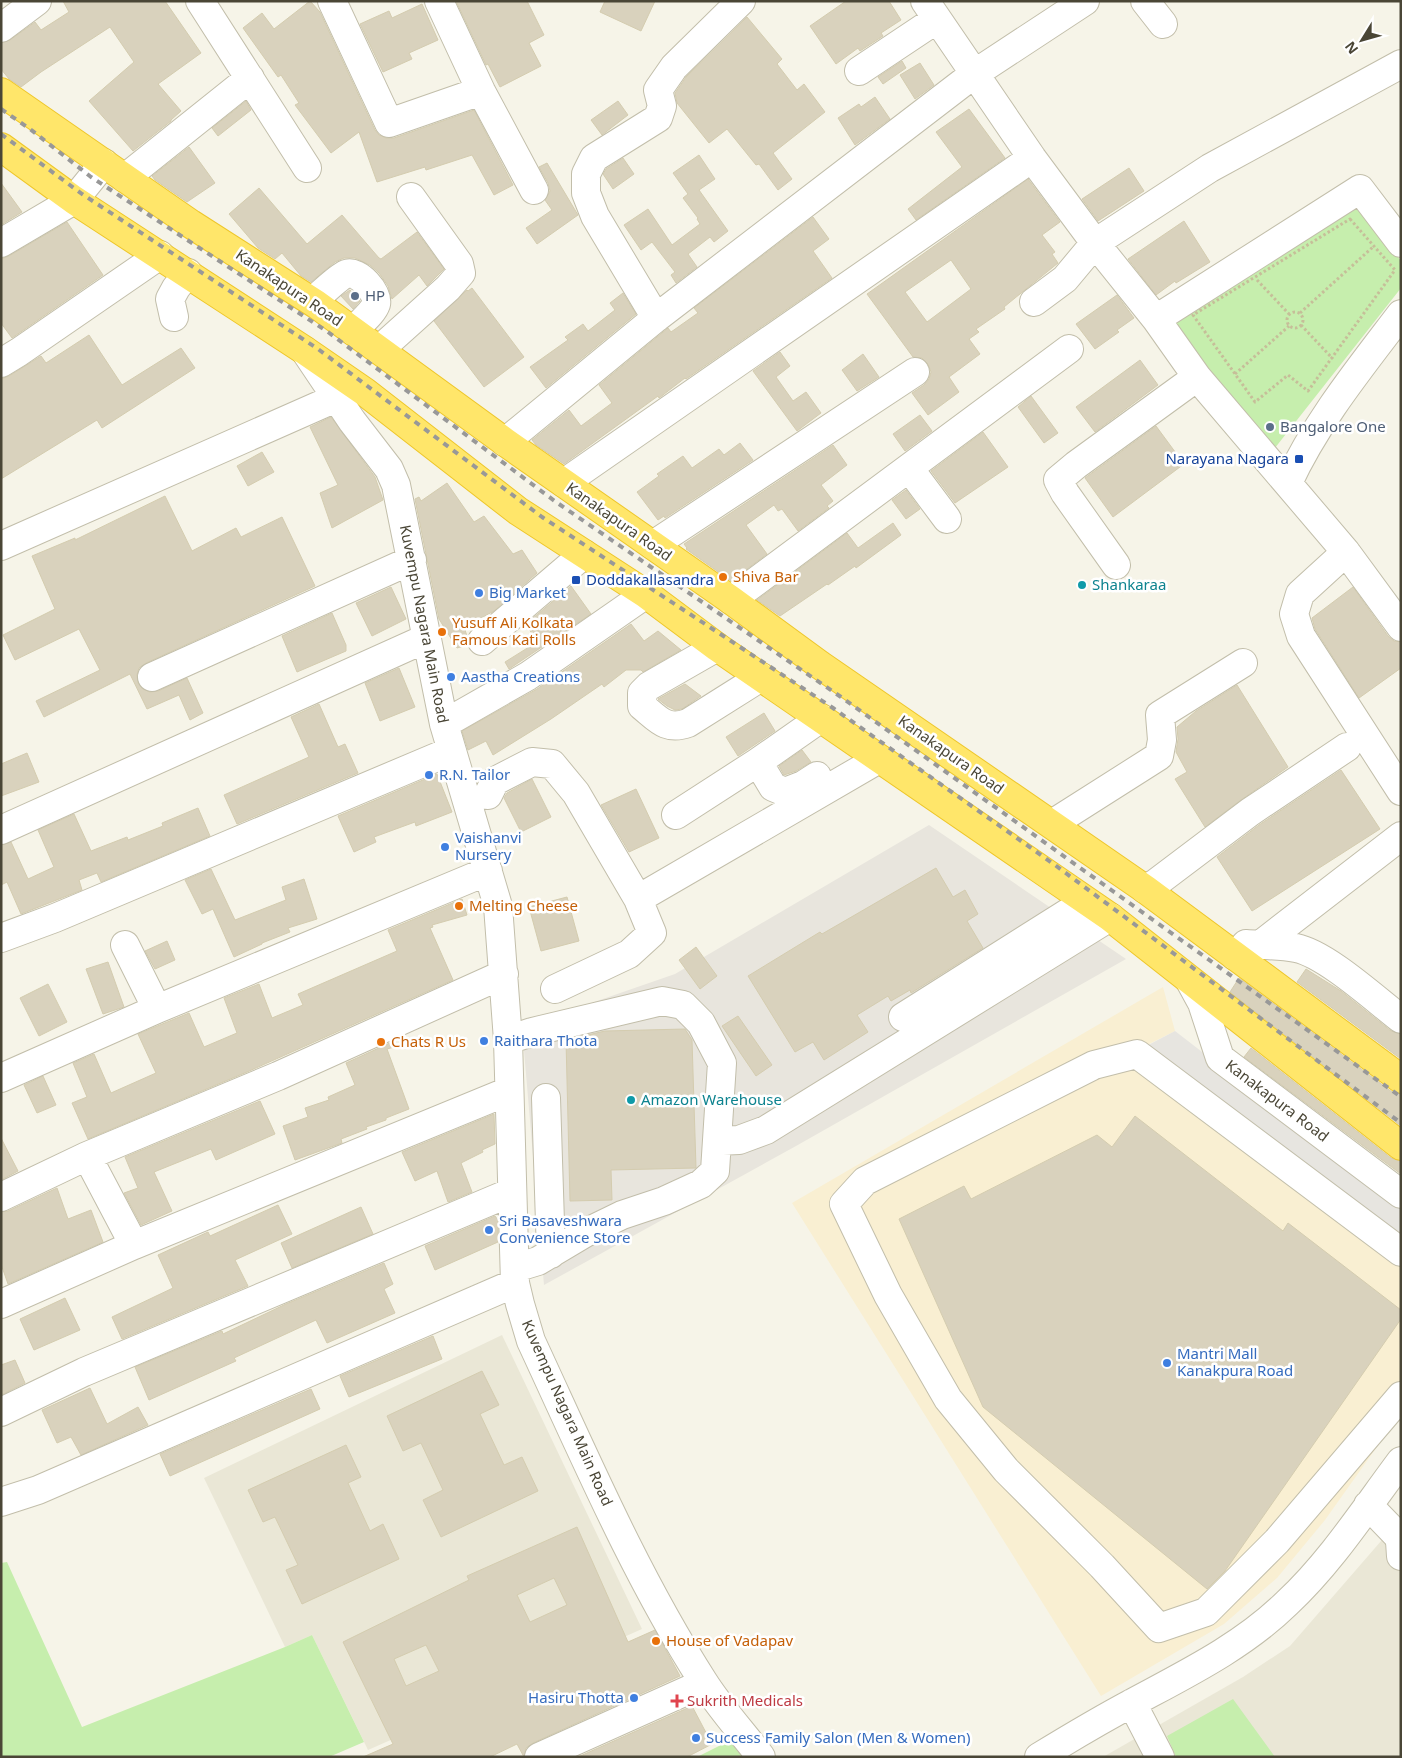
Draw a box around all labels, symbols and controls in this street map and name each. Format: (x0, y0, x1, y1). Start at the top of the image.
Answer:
north arrow (1337, 15, 1387, 65)
text: N (1340, 38, 1362, 58)
street label: Kanakapura Road (232, 244, 347, 330)
place label: HP (365, 285, 385, 305)
marker: HP (349, 290, 361, 302)
place label: Bangalore One (1280, 416, 1386, 436)
marker: Bangalore One (1264, 421, 1276, 433)
place label: Narayana Nagara (1165, 448, 1289, 468)
marker: Narayana Nagara (1293, 453, 1305, 465)
street label: Kanakapura Road (563, 477, 676, 565)
street label: Kuvempu Nagara Main Road (396, 523, 454, 725)
place label: Shiva Bar (733, 566, 799, 586)
place label: Doddakallasandra (586, 569, 714, 589)
marker: Shiva Bar (717, 571, 729, 583)
marker: Doddakallasandra (570, 574, 582, 586)
place label: Shankaraa (1092, 574, 1166, 594)
marker: Shankaraa (1076, 579, 1088, 591)
place label: Big Market (489, 582, 566, 602)
marker: Big Market (473, 587, 485, 599)
place label: Yusuff Ali Kolkata Famous Kati Rolls (452, 612, 576, 649)
marker: Yusuff Ali Kolkata Famous Kati Rolls (436, 626, 448, 638)
place label: Aastha Creations (461, 666, 580, 686)
marker: Aastha Creations (445, 671, 457, 683)
street label: Kanakapura Road (895, 710, 1008, 798)
place label: R.N. Tailor (439, 764, 510, 784)
marker: R.N. Tailor (423, 769, 435, 781)
place label: Vaishanvi Nursery (455, 827, 522, 864)
marker: Vaishanvi Nursery (439, 841, 451, 853)
place label: Melting Cheese (469, 895, 578, 915)
marker: Melting Cheese (453, 900, 465, 912)
place label: Raithara Thota (494, 1030, 597, 1050)
place label: Chats R Us (391, 1031, 466, 1051)
marker: Raithara Thota (478, 1035, 490, 1047)
marker: Chats R Us (375, 1036, 387, 1048)
street label: Kanakapura Road (1222, 1055, 1333, 1146)
place label: Amazon Warehouse (641, 1089, 782, 1109)
marker: Amazon Warehouse (625, 1094, 637, 1106)
place label: Sri Basaveshwara Convenience Store (499, 1210, 630, 1247)
marker: Sri Basaveshwara Convenience Store (483, 1224, 495, 1236)
street label: Kuvempu Nagara Main Road (518, 1316, 618, 1509)
place label: Mantri Mall Kanakpura Road (1177, 1343, 1293, 1380)
marker: Mantri Mall Kanakpura Road (1161, 1357, 1173, 1369)
place label: House of Vadapav (666, 1630, 794, 1650)
marker: House of Vadapav (650, 1635, 662, 1647)
place label: Hasiru Thotta (528, 1687, 624, 1707)
place label: Sukrith Medicals (687, 1690, 803, 1710)
marker: Hasiru Thotta (628, 1692, 640, 1704)
marker: Sukrith Medicals (671, 1695, 683, 1707)
place label: Success Family Salon (Men & Women) (706, 1727, 971, 1747)
marker: Success Family Salon (Men & Women) (690, 1732, 702, 1744)

